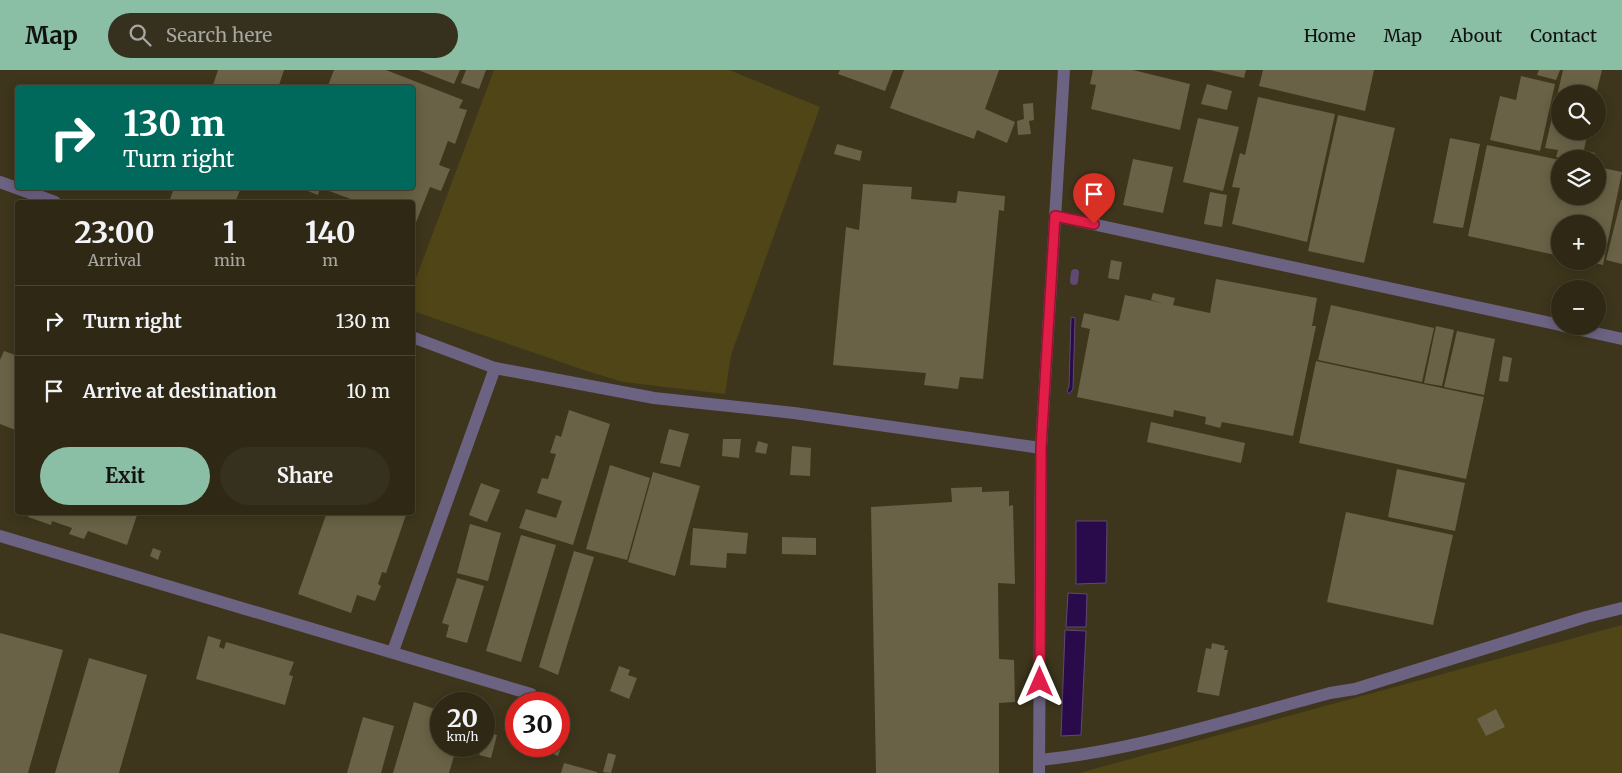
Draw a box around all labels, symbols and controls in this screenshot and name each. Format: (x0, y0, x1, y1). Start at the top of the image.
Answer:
search box (108, 13, 458, 58)
text: Map (25, 20, 78, 51)
icon: search (126, 21, 154, 49)
text: Search here (166, 23, 272, 47)
text: Home (1304, 24, 1356, 47)
text: Map (1384, 24, 1422, 47)
text: About (1450, 24, 1502, 47)
text: Contact (1530, 24, 1597, 47)
map controls (1551, 85, 1606, 335)
button: search (1551, 85, 1606, 140)
text: 130 m (123, 102, 225, 146)
icon: right (40, 105, 105, 170)
text: Turn right (123, 145, 234, 173)
button: layers (1551, 150, 1606, 205)
pin (1073, 173, 1115, 224)
icon: arrive (1080, 180, 1108, 208)
text: 23:00 (74, 213, 155, 251)
text: 1 (223, 213, 237, 251)
text: 140 (305, 213, 356, 251)
button: + (1551, 215, 1606, 270)
text: Arrival (88, 250, 141, 270)
text: min (214, 250, 246, 270)
text: m (322, 250, 338, 270)
button: − (1551, 280, 1606, 335)
icon: right (40, 307, 68, 335)
text: Turn right (83, 309, 182, 333)
text: 130 m (336, 309, 390, 333)
icon: arrive (40, 377, 68, 405)
text: Arrive at destination (83, 379, 277, 403)
text: 10 m (347, 379, 390, 403)
button: Exit (40, 447, 210, 505)
button: Share (220, 447, 390, 505)
position arrow (1013, 655, 1065, 707)
speed limit sign: 30 (505, 692, 570, 757)
text: 20 (447, 702, 478, 734)
text: km/h (447, 729, 478, 744)

